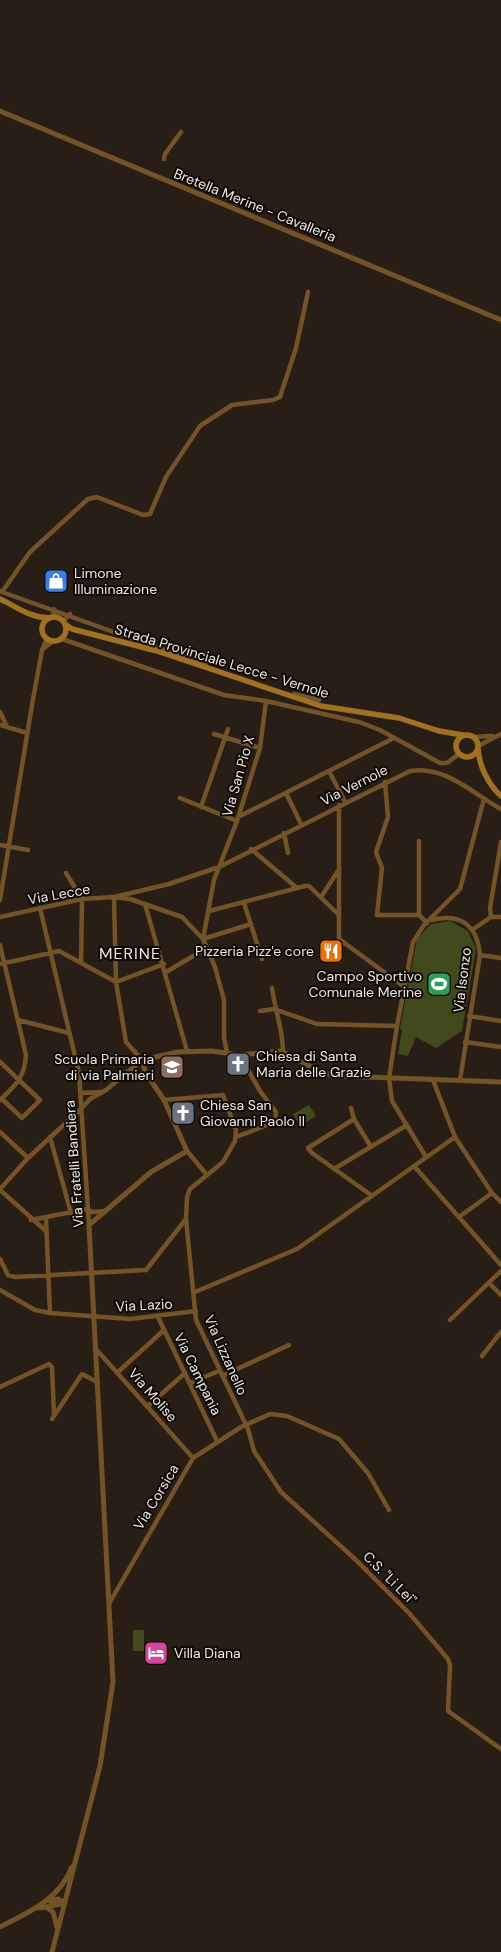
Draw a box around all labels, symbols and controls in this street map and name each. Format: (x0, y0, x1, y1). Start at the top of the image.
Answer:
street label: Bretella Merine - Cavalleria (171, 164, 339, 246)
place label: Limone Illuminazione (74, 564, 157, 598)
shop icon: Limone Illuminazione (43, 568, 69, 594)
street label: Strada Provinciale Lecce - Vernole (113, 620, 331, 702)
street label: Via San Pio X (218, 733, 258, 819)
street label: Via Vernole (317, 760, 391, 810)
street label: Via Lecce (26, 880, 92, 908)
restaurant icon: Pizzeria Pizz'e core (318, 938, 344, 964)
place label: Pizzeria Pizz'e core (195, 942, 314, 960)
district label: MERINE (99, 943, 161, 964)
street label: Via Isonzo (449, 946, 475, 1014)
place label: Campo Sportivo Comunale Merine (308, 967, 422, 1001)
sports icon: Campo Sportivo Comunale Merine (426, 971, 452, 997)
place label: Chiesa di Santa Maria delle Grazie (256, 1047, 371, 1081)
place label: Scuola Primaria di via Palmieri (54, 1050, 154, 1084)
church icon: Chiesa di Santa Maria delle Grazie (225, 1051, 251, 1077)
school or university icon: Scuola Primaria di via Palmieri (159, 1054, 185, 1080)
place label: Chiesa San Giovanni Paolo II (200, 1096, 305, 1130)
street label: Via Fratelli Bandiera (61, 1100, 87, 1228)
church icon: Chiesa San Giovanni Paolo II (170, 1100, 196, 1126)
street label: Via Lazio (115, 1295, 173, 1315)
street label: Via Lizzanello (200, 1312, 252, 1398)
street label: Via Campania (170, 1330, 226, 1418)
street label: Via Molise (125, 1364, 181, 1426)
street label: Via Corsica (129, 1461, 183, 1533)
street label: C.S. "Li Lei" (359, 1547, 421, 1609)
hotel icon: Villa Diana (143, 1640, 169, 1666)
place label: Villa Diana (174, 1644, 241, 1662)

